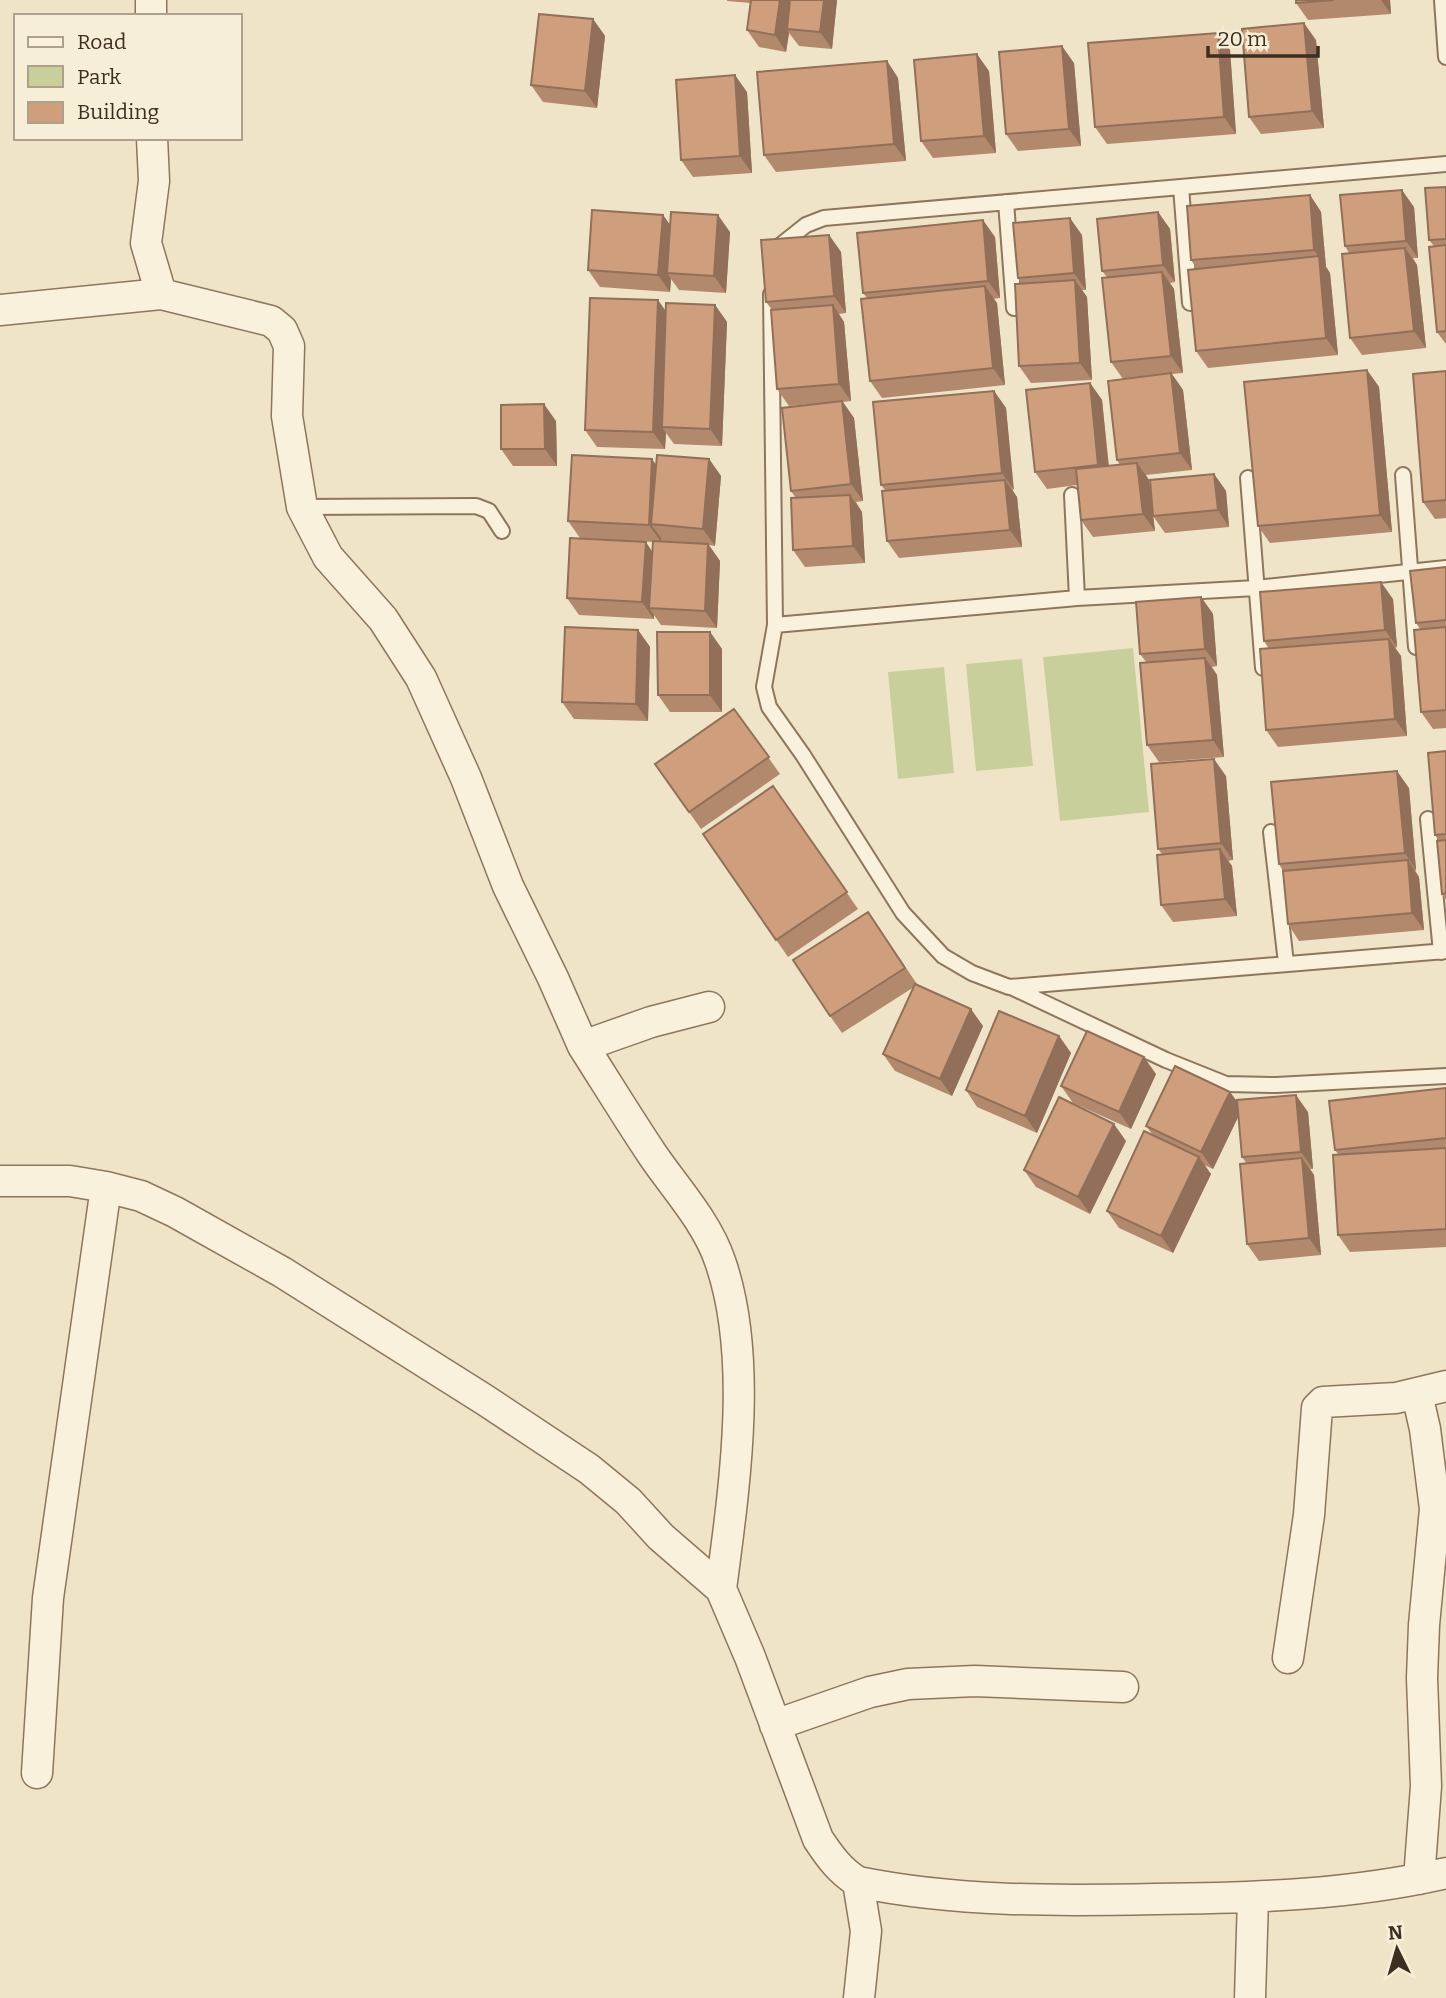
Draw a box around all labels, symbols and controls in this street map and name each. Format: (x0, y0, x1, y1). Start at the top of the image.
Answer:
legend (14, 14, 242, 140)
scale bar (1208, 14, 1318, 58)
text: 20 m (1218, 26, 1267, 52)
text: Road (77, 29, 126, 55)
text: Park (77, 64, 121, 90)
text: Building (77, 99, 160, 125)
north arrow (1362, 1914, 1432, 1984)
text: N (1387, 1920, 1404, 1945)

